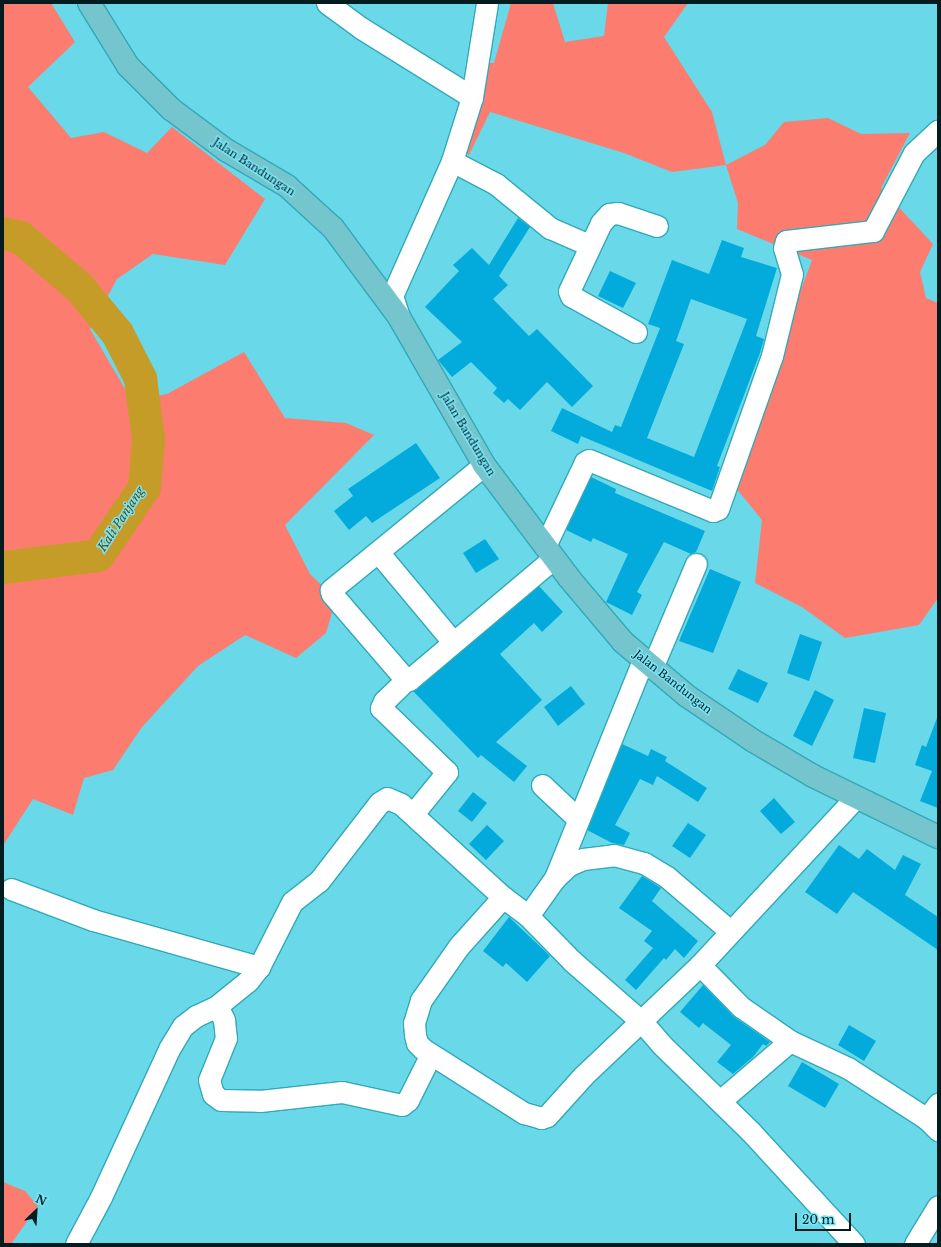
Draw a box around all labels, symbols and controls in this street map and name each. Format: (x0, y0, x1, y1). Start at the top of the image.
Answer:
street label: Jalan Bandungan (210, 136, 298, 198)
street label: Jalan Bandungan (438, 390, 498, 478)
water label: Kali Panjang (95, 484, 147, 554)
street label: Jalan Bandungan (631, 647, 715, 717)
north arrow (16, 1191, 56, 1231)
text: N (33, 1192, 49, 1209)
scale bar (797, 1205, 853, 1231)
text: 20 m (802, 1212, 834, 1227)

